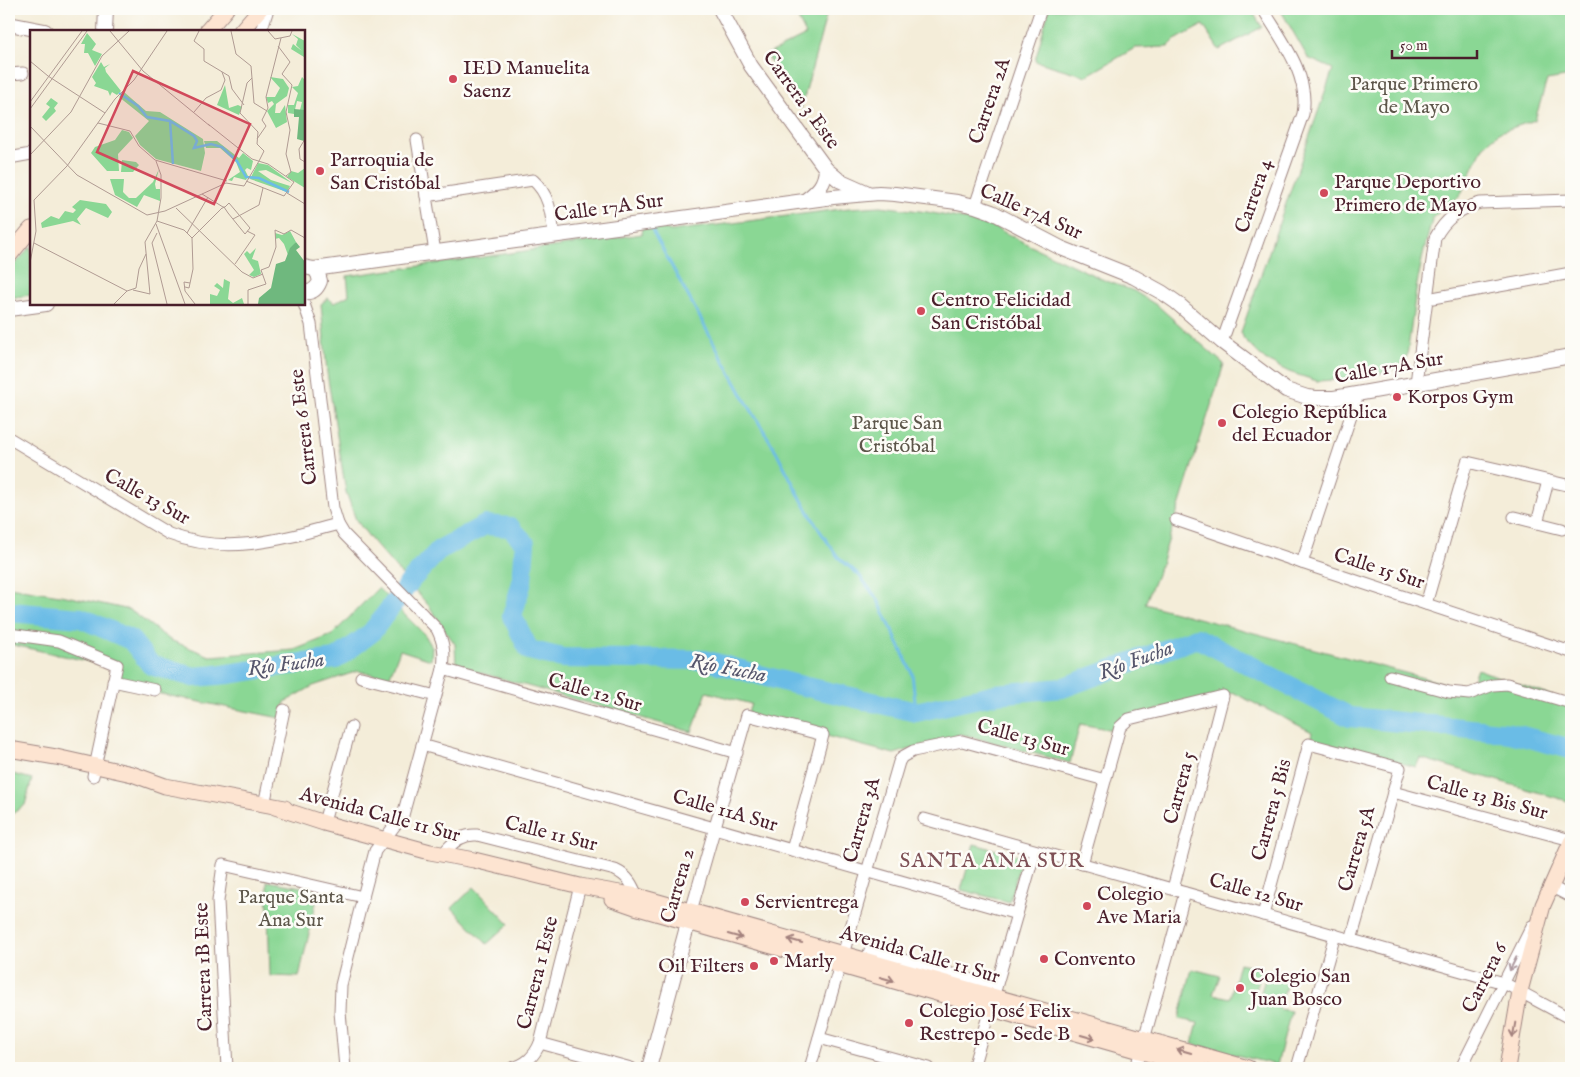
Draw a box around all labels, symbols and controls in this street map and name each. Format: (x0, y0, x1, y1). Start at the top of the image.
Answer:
scale bar (1392, 28, 1478, 60)
inset map (30, 30, 305, 305)
text: 50 m (1400, 36, 1428, 55)
street label: Carrera 3 Este (757, 46, 845, 154)
street label: Carrera 2A (964, 54, 1017, 148)
place label: IED Manuelita Saenz (463, 56, 590, 104)
park label: Parque Primero de Mayo (1350, 72, 1478, 120)
marker: IED Manuelita Saenz (447, 73, 459, 85)
place label: Parroquia de San Cristóbal (330, 148, 441, 196)
street label: Carrera 4 (1230, 155, 1278, 236)
marker: Parroquia de San Cristóbal (314, 165, 326, 177)
place label: Parque Deportivo Primero de Mayo (1334, 170, 1481, 218)
street label: Calle 17A Sur (976, 178, 1087, 246)
marker: Parque Deportivo Primero de Mayo (1318, 187, 1330, 199)
street label: Calle 17A Sur (553, 188, 666, 228)
place label: Centro Felicidad San Cristóbal (931, 288, 1071, 336)
marker: Centro Felicidad San Cristóbal (915, 305, 927, 317)
street label: Calle 17A Sur (1333, 346, 1446, 390)
street label: Carrera 6 Este (284, 367, 324, 487)
place label: Korpos Gym (1407, 385, 1514, 410)
marker: Korpos Gym (1391, 391, 1403, 403)
place label: Colegio República del Ecuador (1232, 400, 1387, 448)
park label: Parque San Cristóbal (852, 411, 943, 459)
marker: Colegio República del Ecuador (1216, 417, 1228, 429)
street label: Calle 13 Sur (100, 463, 195, 531)
street label: Calle 15 Sur (1330, 543, 1428, 596)
water label: Río Fucha (1095, 635, 1177, 687)
water label: Río Fucha (246, 647, 326, 683)
water label: Río Fucha (687, 648, 769, 690)
street label: Calle 12 Sur (545, 668, 645, 718)
street label: Calle 13 Sur (974, 714, 1073, 762)
street label: Carrera 5 (1158, 749, 1202, 827)
street label: Carrera 5 Bis (1246, 756, 1298, 864)
street label: Calle 13 Bis Sur (1424, 770, 1551, 826)
street label: Carrera 3A (838, 774, 886, 866)
street label: Avenida Calle 11 Sur (296, 781, 464, 849)
street label: Calle 11A Sur (670, 784, 781, 838)
street label: Carrera 5A (1333, 803, 1381, 895)
street label: Calle 11 Sur (502, 810, 601, 858)
street label: Carrera 2 (655, 846, 701, 926)
district label: SANTA ANA SUR (900, 848, 1084, 875)
street label: Calle 12 Sur (1206, 868, 1306, 918)
place label: Colegio Ave Maria (1096, 882, 1182, 930)
park label: Parque Santa Ana Sur (238, 885, 344, 933)
place label: Servientrega (755, 890, 859, 915)
marker: Servientrega (739, 896, 751, 908)
marker: Colegio Ave Maria (1081, 900, 1093, 912)
street label: Carrera 1B Este (189, 902, 219, 1032)
street label: Carrera 1 Este (512, 914, 564, 1032)
street label: Avenida Calle 11 Sur (836, 920, 1003, 990)
one-way arrow (727, 932, 743, 941)
one-way arrow (788, 935, 804, 945)
street label: Carrera 6 (1457, 938, 1514, 1017)
place label: Convento (1054, 947, 1136, 972)
place label: Marly (784, 949, 834, 974)
marker: Convento (1038, 953, 1050, 965)
place label: Oil Filters (658, 954, 744, 979)
marker: Marly (768, 955, 780, 967)
one-way arrow (1508, 956, 1517, 971)
marker: Oil Filters (748, 960, 760, 972)
place label: Colegio San Juan Bosco (1248, 964, 1351, 1012)
one-way arrow (878, 975, 894, 984)
marker: Colegio San Juan Bosco (1234, 982, 1246, 994)
place label: Colegio José Felix Restrepo - Sede B (919, 999, 1071, 1047)
marker: Colegio José Felix Restrepo - Sede B (903, 1017, 915, 1029)
one-way arrow (1508, 1021, 1518, 1037)
one-way arrow (1079, 1032, 1095, 1042)
one-way arrow (1177, 1045, 1193, 1055)

